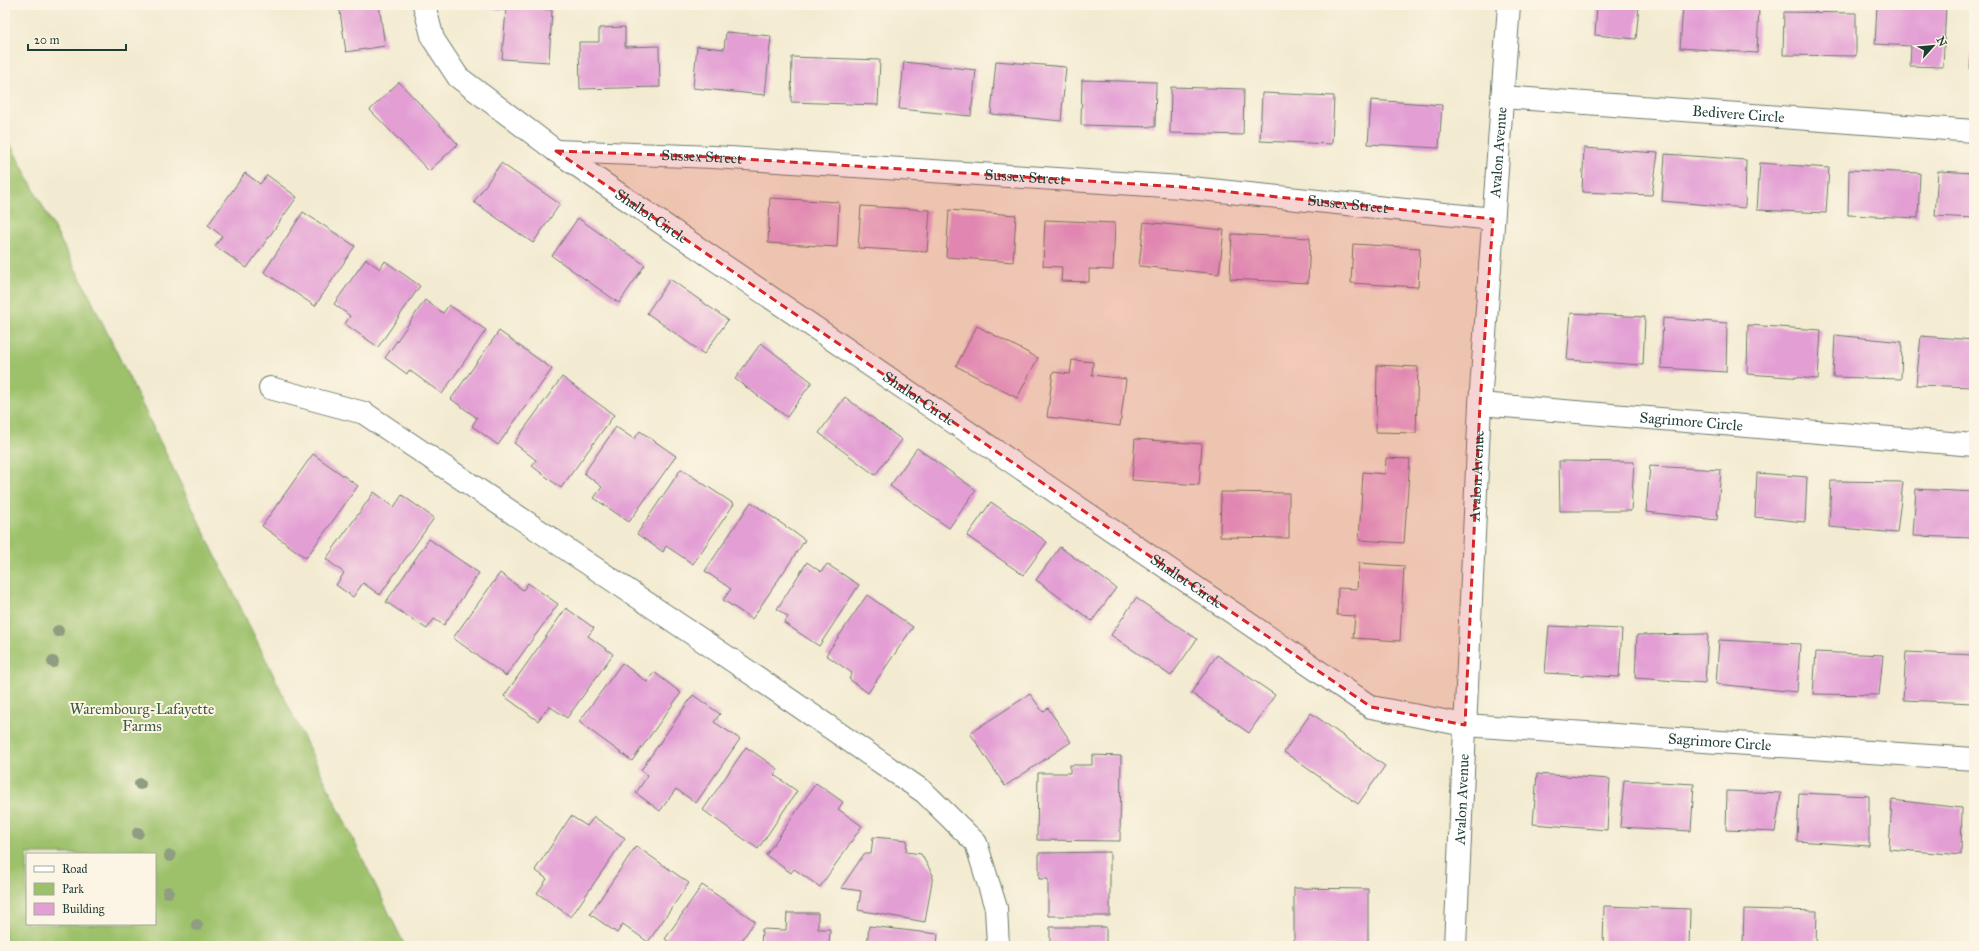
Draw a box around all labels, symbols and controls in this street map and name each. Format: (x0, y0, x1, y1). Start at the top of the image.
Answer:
scale bar (28, 26, 126, 52)
north arrow (1913, 26, 1953, 66)
text: 20 m (34, 33, 60, 47)
text: N (1934, 35, 1950, 49)
street label: Bedivere Circle (1692, 102, 1785, 126)
street label: Avalon Avenue (1486, 106, 1511, 199)
street label: Sussex Street (661, 146, 744, 168)
street label: Sussex Street (984, 165, 1067, 189)
street label: Shallot Circle (612, 185, 691, 247)
street label: Sussex Street (1307, 191, 1390, 217)
street label: Shallot Circle (879, 368, 959, 430)
street label: Sagrimore Circle (1639, 408, 1744, 435)
street label: Avalon Avenue (1466, 430, 1488, 522)
street label: Shallot Circle (1147, 550, 1227, 612)
park label: Warembourg-Lafayette Farms (70, 700, 214, 735)
street label: Sagrimore Circle (1667, 730, 1772, 754)
street label: Avalon Avenue (1451, 753, 1473, 846)
legend (26, 853, 156, 925)
text: Road (62, 862, 88, 876)
text: Park (62, 882, 84, 896)
text: Building (62, 902, 105, 917)

